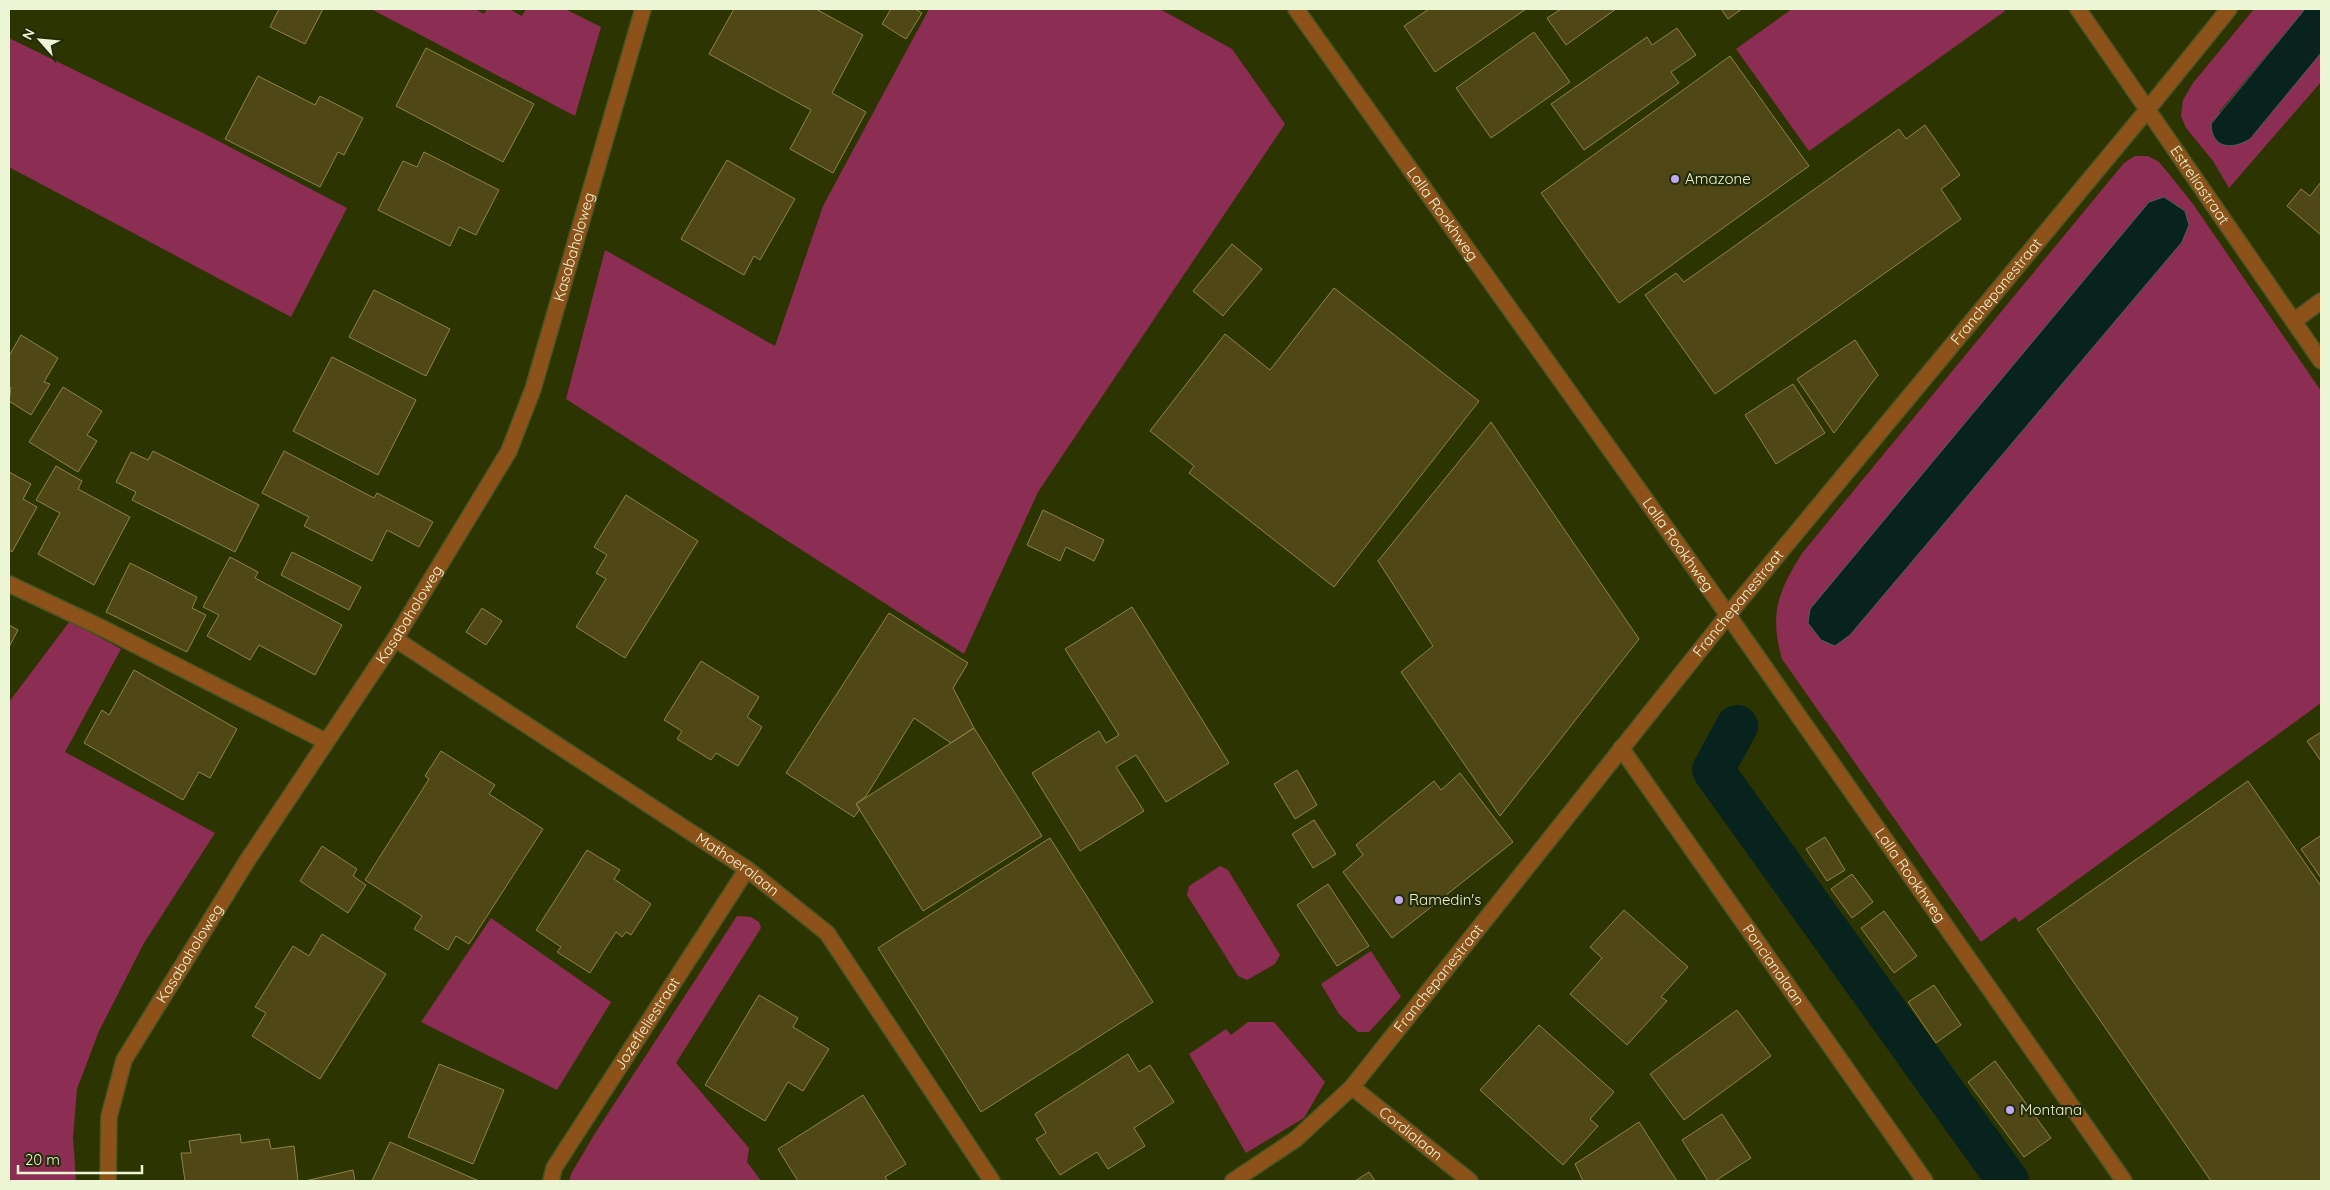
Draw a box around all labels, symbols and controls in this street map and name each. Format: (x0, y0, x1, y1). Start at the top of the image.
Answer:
north arrow (15, 15, 65, 65)
text: N (18, 25, 39, 43)
street label: Estreliastraat (2166, 142, 2234, 228)
street label: Lalla Rookhweg (1403, 163, 1483, 265)
place label: Amazone (1685, 169, 1751, 188)
marker: Amazone (1669, 173, 1681, 185)
street label: Kasabaholoweg (549, 190, 598, 304)
street label: Franchepanestraat (1946, 234, 2046, 348)
street label: Lalla Rookhweg (1638, 494, 1718, 595)
street label: Franchepanestraat (1688, 546, 1787, 661)
street label: Kasabaholoweg (371, 561, 447, 667)
street label: Lalla Rookhweg (1871, 824, 1950, 926)
street label: Mathoeralaan (692, 828, 783, 900)
place label: Ramedin's (1409, 890, 1481, 909)
marker: Ramedin's (1393, 894, 1405, 906)
street label: Kasabaholoweg (152, 900, 227, 1006)
street label: Franchepanestraat (1389, 920, 1487, 1036)
street label: Poncianalaan (1739, 920, 1809, 1009)
street label: Jozefleliestraat (610, 974, 684, 1073)
place label: Montana (2020, 1100, 2082, 1119)
street label: Cordialaan (1375, 1102, 1447, 1165)
marker: Montana (2004, 1104, 2016, 1116)
scale bar (18, 1142, 141, 1174)
text: 20 m (25, 1150, 60, 1169)

